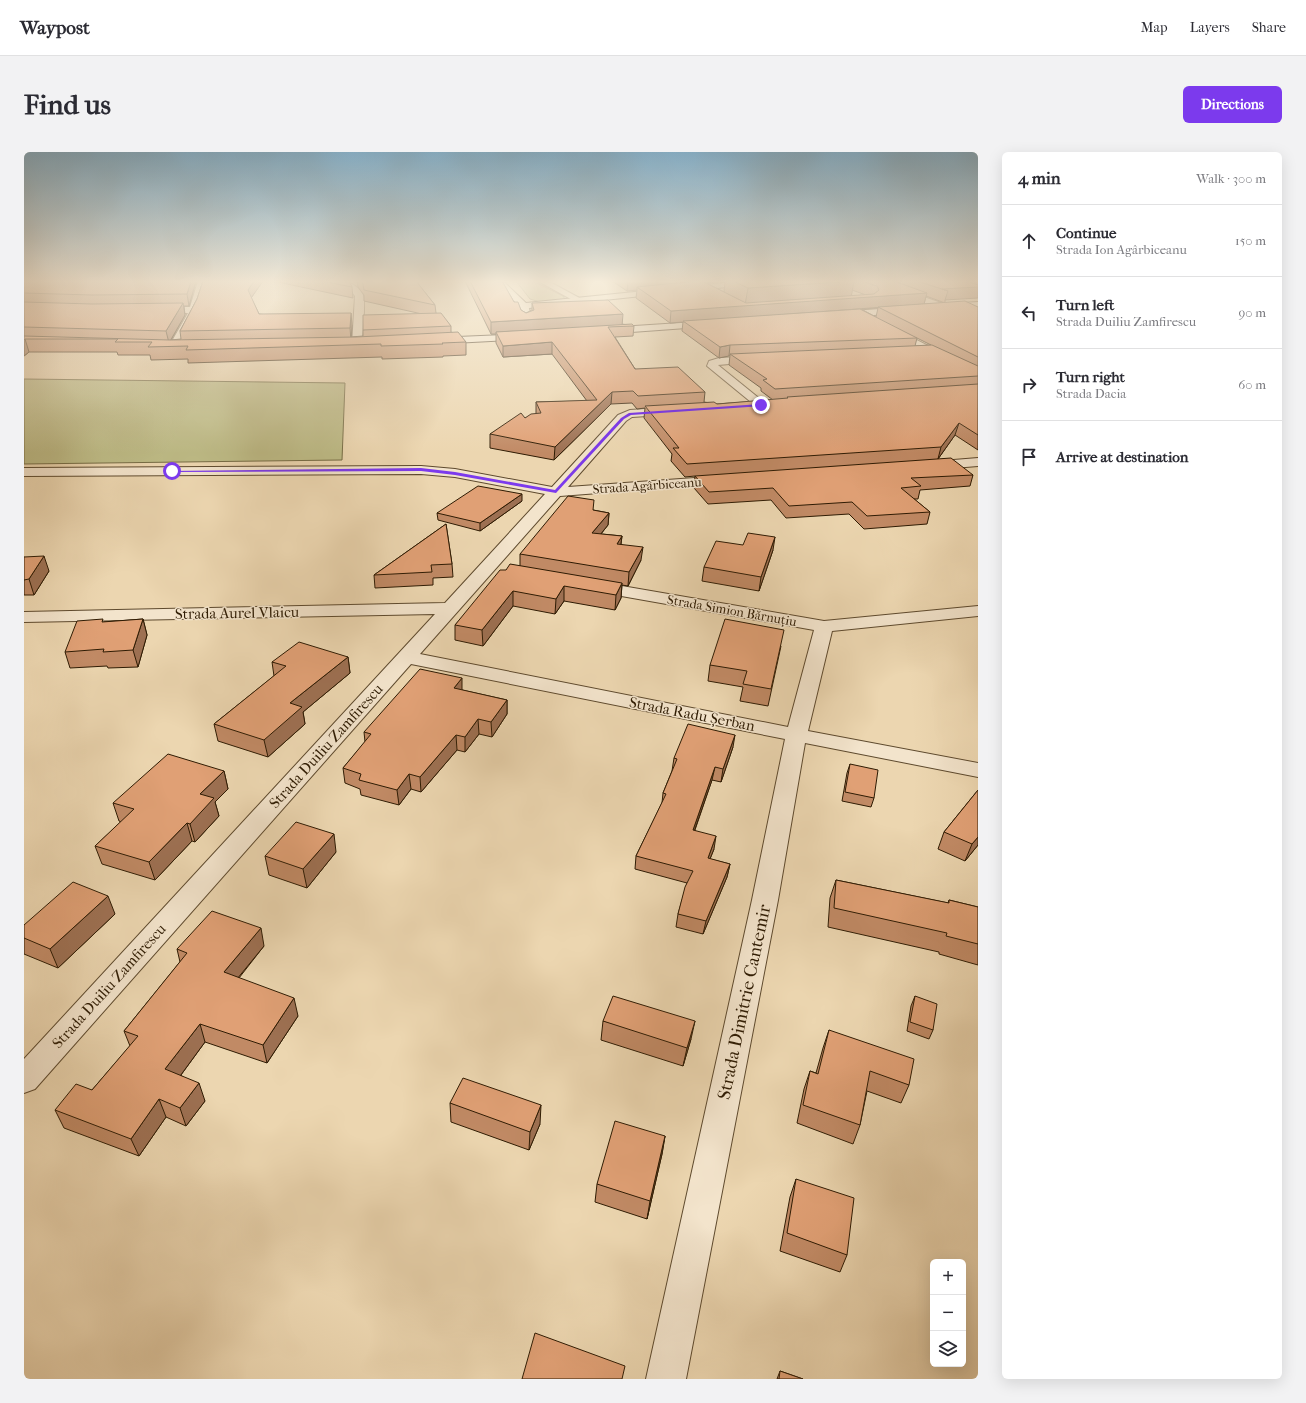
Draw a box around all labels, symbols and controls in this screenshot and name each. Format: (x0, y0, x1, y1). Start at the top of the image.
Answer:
text: Waypost (20, 17, 90, 39)
text: Map (1141, 19, 1168, 36)
text: Layers (1190, 19, 1230, 36)
text: Share (1252, 19, 1286, 36)
button: Directions (1183, 86, 1282, 123)
text: Find us (24, 88, 111, 121)
text: 4 min (1018, 168, 1061, 188)
text: Walk · 300 m (1196, 171, 1266, 186)
text: Continue (1056, 224, 1116, 242)
icon: ahead (1018, 230, 1040, 252)
text: 150 m (1235, 233, 1266, 248)
text: Strada Ion Agârbiceanu (1056, 242, 1187, 257)
text: Turn left (1056, 296, 1114, 314)
icon: left (1018, 302, 1040, 324)
text: 90 m (1238, 305, 1266, 320)
text: Strada Duiliu Zamfirescu (1056, 314, 1196, 329)
text: Turn right (1056, 368, 1125, 386)
icon: right (1018, 374, 1040, 396)
text: 60 m (1238, 377, 1266, 392)
text: Strada Dacia (1056, 386, 1126, 401)
route end (752, 396, 770, 414)
icon: arrive (1018, 446, 1040, 468)
text: Arrive at destination (1056, 448, 1188, 466)
route start (163, 462, 181, 480)
street label: Strada Agârbiceanu (592, 474, 703, 497)
street label: Strada Simion Bărnuțiu (666, 592, 798, 629)
street label: Strada Aurel Vlaicu (175, 603, 300, 623)
street label: Strada Duiliu Zamfirescu (265, 680, 387, 812)
street label: Strada Radu Șerban (628, 693, 757, 735)
street label: Strada Dimitrie Cantemir (714, 902, 776, 1102)
street label: Strada Duiliu Zamfirescu (48, 920, 170, 1052)
map controls (930, 1259, 966, 1367)
button: + (930, 1259, 966, 1295)
button: − (930, 1295, 966, 1331)
button: layers (930, 1331, 966, 1367)

